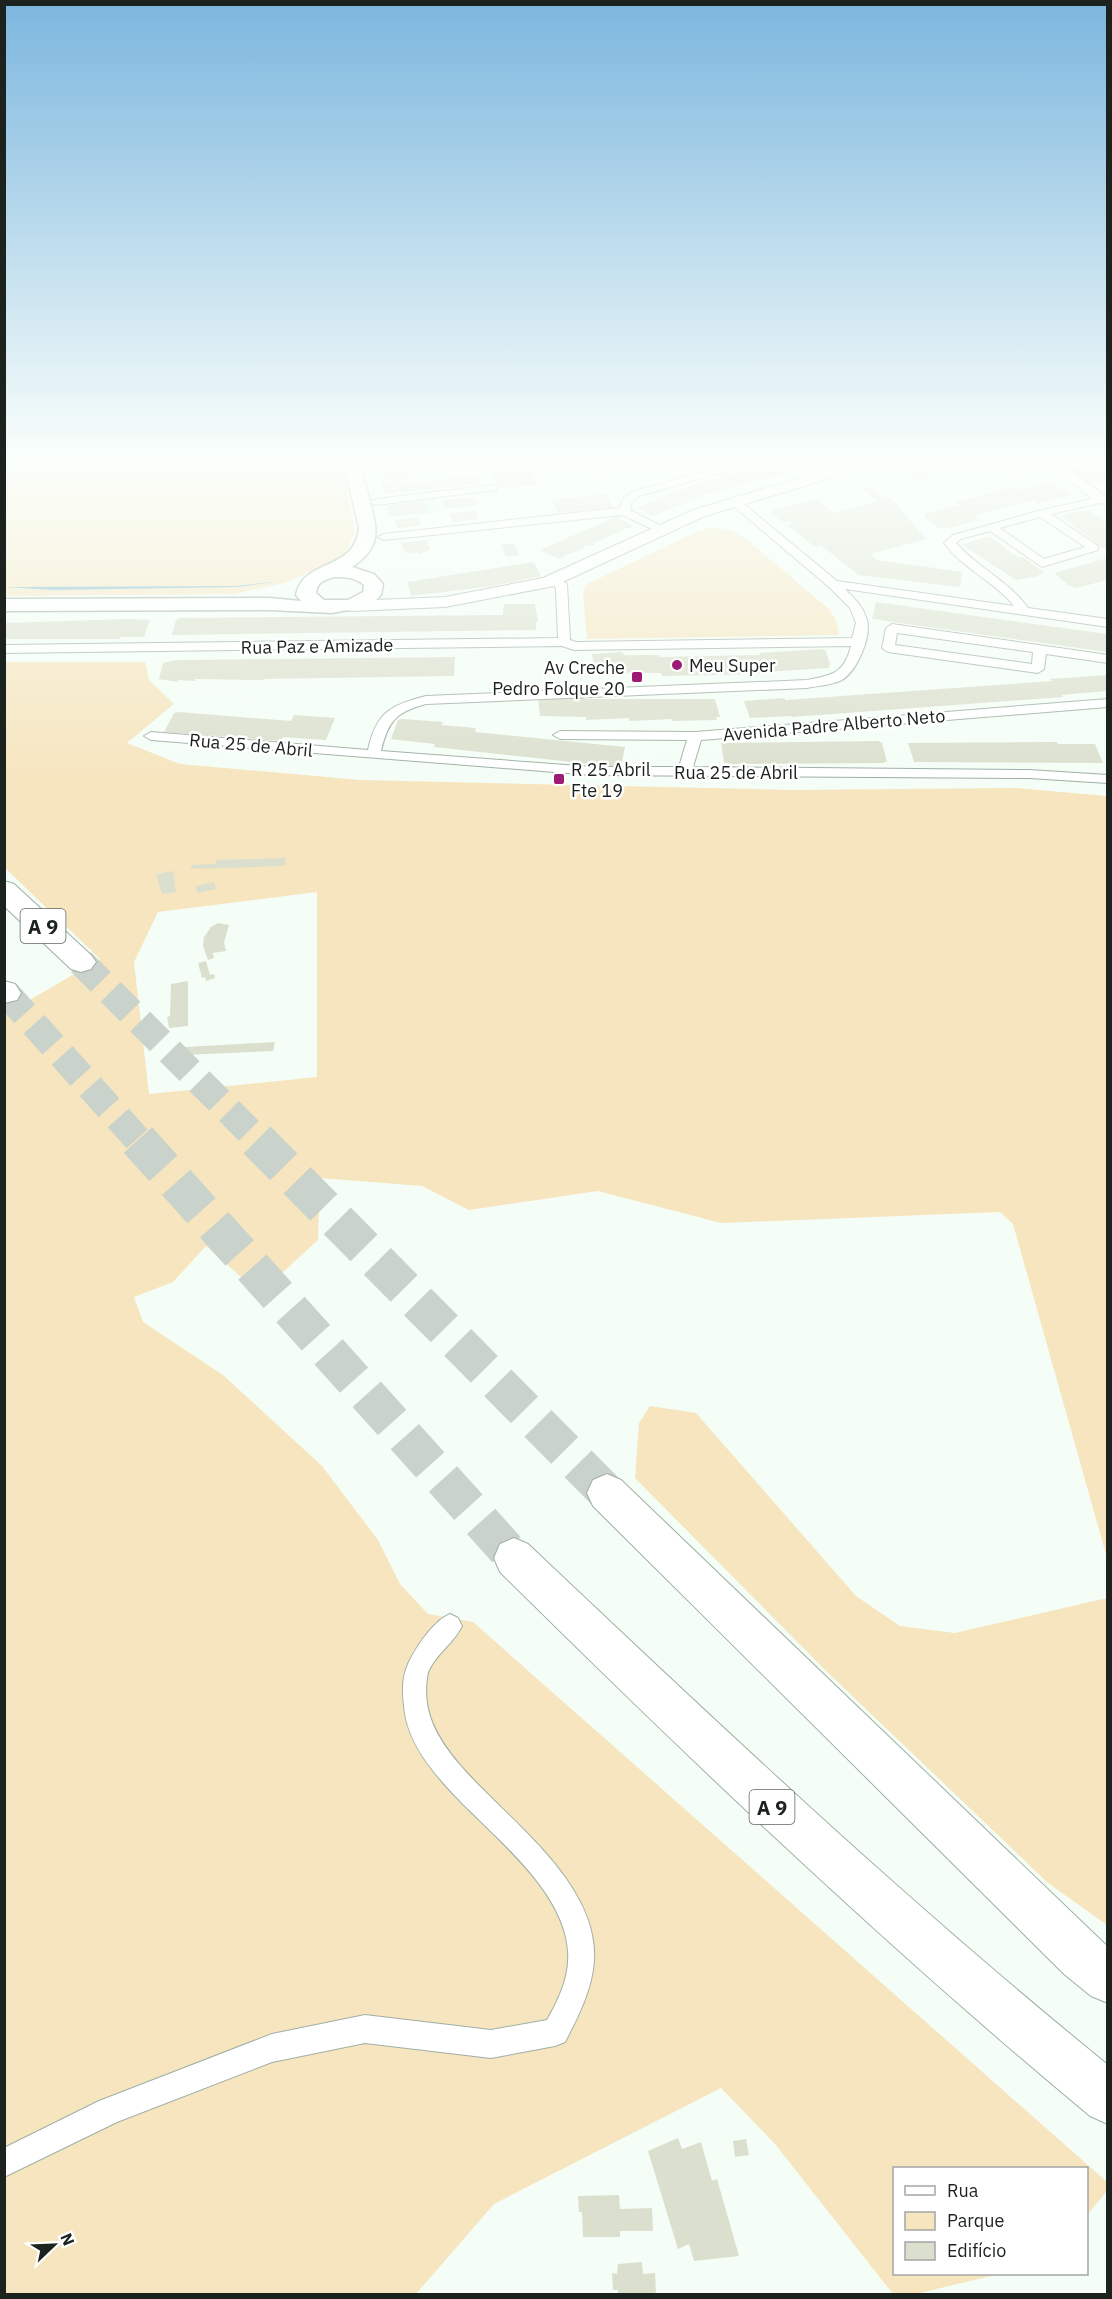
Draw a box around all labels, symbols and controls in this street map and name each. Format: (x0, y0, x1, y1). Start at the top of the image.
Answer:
street label: Rua Paz e Amizade (240, 633, 394, 659)
place label: Meu Super (689, 654, 776, 677)
place label: Av Creche Pedro Folque 20 (492, 656, 625, 700)
marker: Meu Super (670, 658, 684, 672)
marker: Av Creche Pedro Folque 20 (630, 670, 644, 684)
street label: Avenida Padre Alberto Neto (722, 704, 946, 746)
street label: Rua 25 de Abril (188, 728, 314, 762)
place label: R 25 Abril Fte 19 (571, 758, 651, 802)
street label: Rua 25 de Abril (674, 761, 798, 784)
marker: R 25 Abril Fte 19 (552, 772, 566, 786)
road number: A 9 (20, 909, 66, 943)
road number: A 9 (750, 1790, 794, 1824)
legend (893, 2167, 1088, 2275)
text: Rua (947, 2179, 979, 2202)
text: Parque (947, 2209, 1005, 2232)
north arrow (24, 2215, 84, 2275)
text: N (56, 2230, 79, 2248)
text: Edifício (947, 2239, 1006, 2262)

